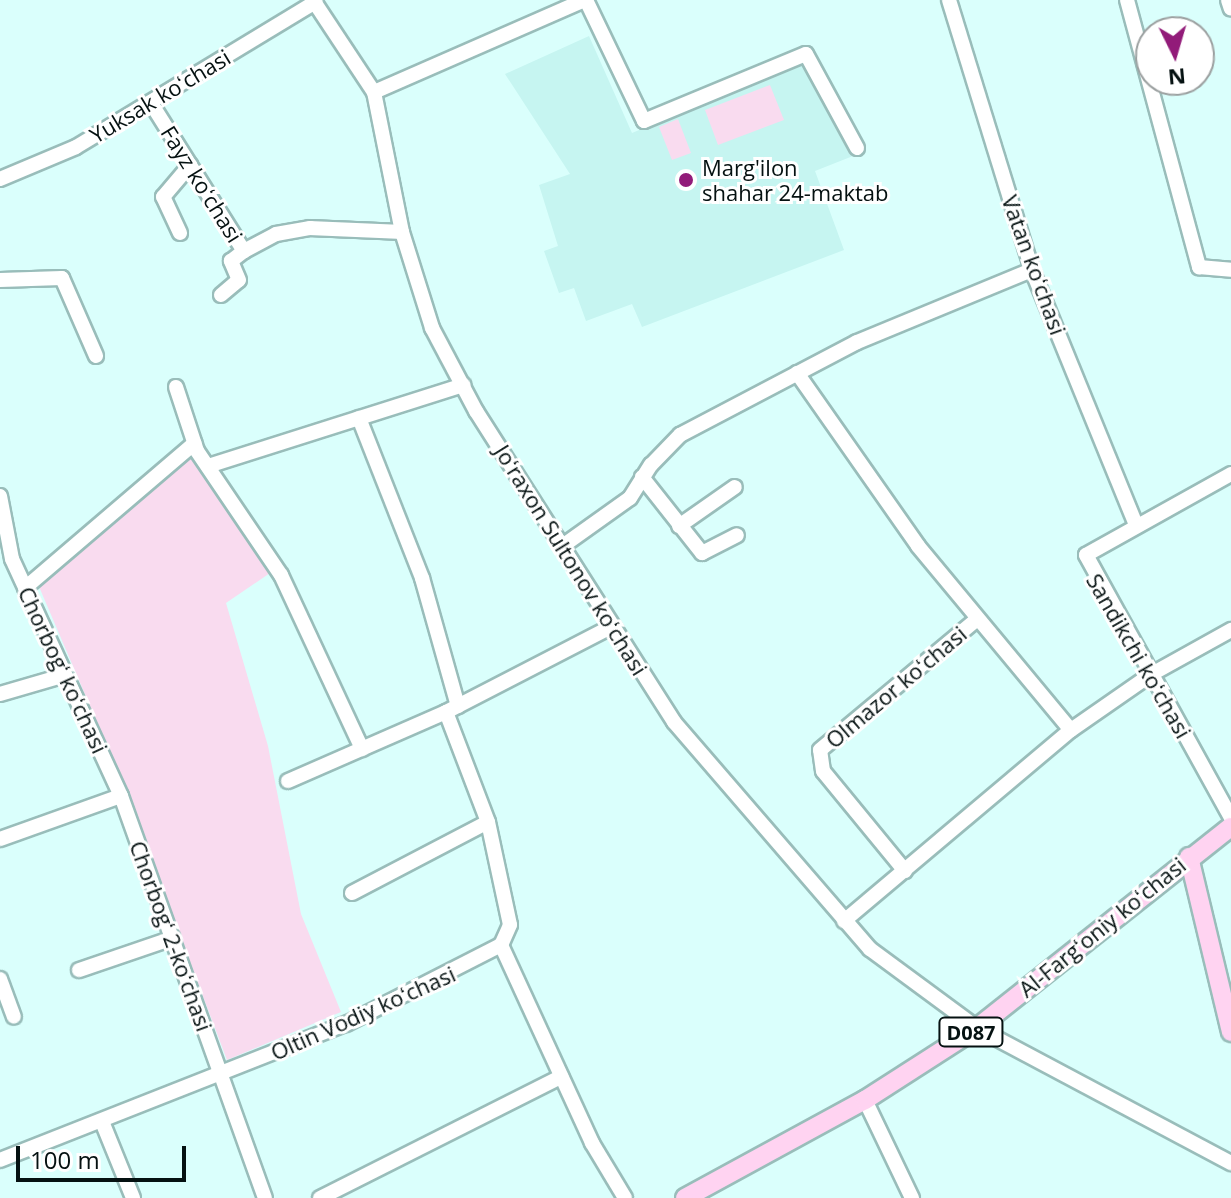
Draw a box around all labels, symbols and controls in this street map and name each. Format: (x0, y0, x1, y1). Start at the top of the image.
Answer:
north arrow (1135, 16, 1215, 96)
street label: Yuksak koʻchasi (85, 44, 235, 148)
text: N (1167, 62, 1187, 94)
street label: Fayz koʻchasi (156, 121, 248, 247)
place label: Marg'ilon shahar 24-maktab (702, 154, 889, 206)
marker: Marg'ilon shahar 24-maktab (677, 171, 695, 189)
street label: Vatan koʻchasi (997, 192, 1071, 338)
street label: Joʻraxon Sultonov koʻchasi (489, 440, 653, 680)
street label: Sandikchi koʻchasi (1081, 569, 1197, 743)
street label: Chorbogʻ koʻchasi (13, 582, 113, 758)
street label: Olmazor koʻchasi (820, 620, 972, 754)
street label: Chorbogʻ 2-koʻchasi (124, 837, 218, 1035)
street label: Al-Fargʻoniy koʻchasi (1013, 852, 1191, 1002)
street label: Oltin Vodiy koʻchasi (267, 960, 459, 1066)
road number: D087 (937, 1016, 1005, 1048)
scale bar (20, 1130, 190, 1180)
text: 100 m (30, 1143, 100, 1176)

